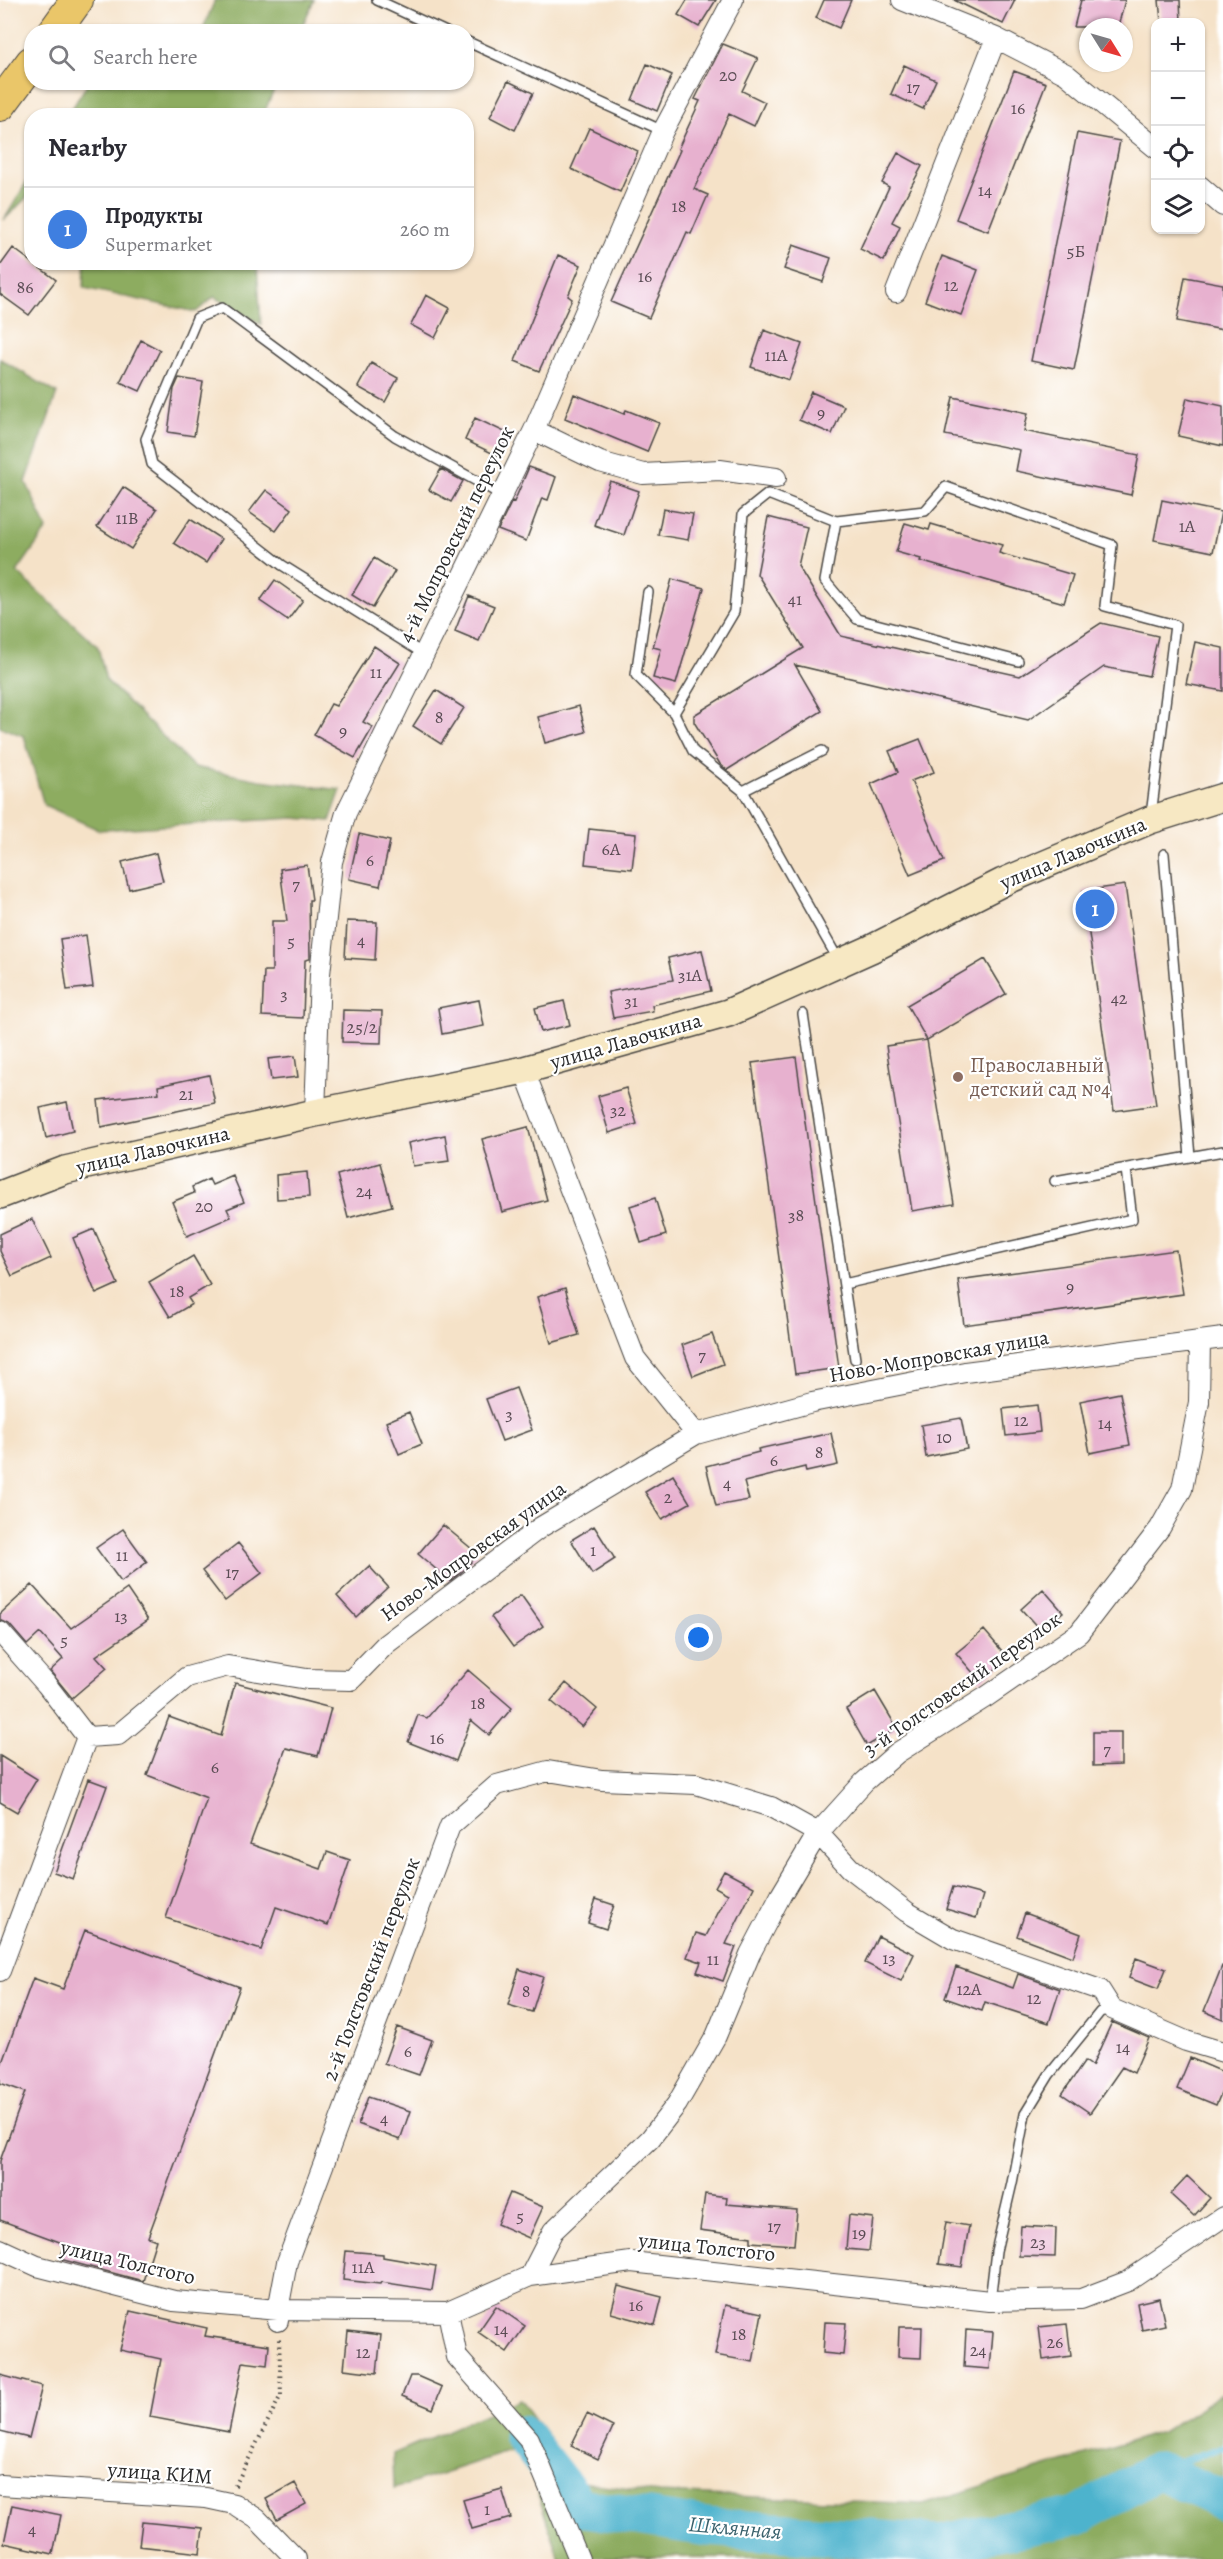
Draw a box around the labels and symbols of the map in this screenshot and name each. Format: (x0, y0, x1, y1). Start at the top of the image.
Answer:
north arrow (1079, 18, 1133, 72)
house number: 20 (719, 63, 737, 87)
house number: 17 (906, 75, 920, 99)
house number: 16 (1011, 96, 1025, 120)
house number: 14 (978, 178, 992, 202)
house number: 18 (672, 194, 686, 218)
house number: 5Б (1067, 239, 1085, 263)
house number: 16 (638, 264, 652, 288)
house number: 12 (944, 273, 959, 297)
house number: 86 (16, 275, 34, 299)
house number: 11А (765, 343, 788, 367)
house number: 9 (817, 401, 825, 425)
street label: 4-й Мопровский переулок (391, 421, 521, 647)
house number: 11В (115, 506, 139, 530)
house number: 1А (1179, 514, 1196, 538)
house number: 41 (788, 587, 802, 611)
house number: 11 (370, 660, 382, 684)
house number: 8 (435, 705, 443, 729)
house number: 9 (339, 719, 347, 743)
street label: улица Лавочкина (995, 809, 1151, 897)
house number: 6А (602, 837, 621, 861)
house number: 6 (366, 848, 374, 872)
house number: 7 (292, 872, 300, 896)
pin: 1 (1076, 886, 1114, 932)
house number: 4 (357, 928, 365, 952)
house number: 5 (287, 929, 295, 953)
house number: 31А (678, 963, 703, 987)
house number: 3 (280, 982, 288, 1006)
house number: 42 (1111, 986, 1128, 1010)
house number: 31 (624, 989, 638, 1013)
street label: улица Лавочкина (546, 1006, 705, 1076)
house number: 25/2 (347, 1015, 378, 1039)
place label: Православный детский сад №4 (969, 1051, 1111, 1103)
marker: Православный детский сад №4 (951, 1070, 965, 1084)
house number: 21 (179, 1082, 193, 1106)
house number: 32 (610, 1098, 626, 1122)
street label: улица Лавочкина (73, 1119, 233, 1181)
house number: 24 (356, 1179, 372, 1203)
house number: 20 (195, 1194, 213, 1218)
house number: 38 (788, 1203, 804, 1227)
house number: 9 (1066, 1275, 1074, 1299)
house number: 18 (170, 1279, 184, 1303)
street label: Ново-Мопровская улица (827, 1323, 1051, 1389)
house number: 7 (698, 1343, 706, 1367)
house number: 3 (505, 1402, 513, 1426)
house number: 12 (1014, 1408, 1029, 1432)
house number: 14 (1098, 1411, 1112, 1435)
house number: 10 (936, 1425, 952, 1449)
house number: 8 (815, 1440, 823, 1464)
house number: 6 (770, 1448, 778, 1472)
house number: 4 (723, 1471, 731, 1495)
street label: Ново-Мопровская улица (375, 1474, 572, 1628)
house number: 2 (664, 1485, 673, 1509)
house number: 1 (590, 1538, 596, 1562)
house number: 11 (116, 1543, 128, 1567)
house number: 17 (225, 1560, 239, 1584)
house number: 13 (114, 1604, 128, 1628)
street label: 3-й Толстовский переулок (857, 1605, 1067, 1763)
your location (684, 1623, 713, 1652)
house number: 5 (60, 1628, 68, 1652)
house number: 18 (471, 1691, 485, 1715)
house number: 16 (430, 1726, 444, 1750)
house number: 7 (1103, 1737, 1111, 1761)
house number: 6 (211, 1755, 219, 1779)
street label: 2-й Толстовский переулок (315, 1853, 427, 2085)
house number: 13 (882, 1946, 896, 1970)
house number: 11 (707, 1947, 719, 1971)
house number: 12А (956, 1977, 982, 2001)
house number: 8 (522, 1979, 530, 2003)
house number: 12 (1027, 1986, 1042, 2010)
house number: 14 (1116, 2035, 1130, 2059)
house number: 6 (404, 2039, 412, 2063)
house number: 4 (380, 2106, 388, 2130)
house number: 5 (516, 2204, 524, 2228)
house number: 17 (767, 2214, 781, 2238)
house number: 19 (852, 2221, 866, 2245)
street label: улица Толстого (636, 2226, 777, 2268)
house number: 23 (1030, 2230, 1046, 2254)
street label: улица Толстого (57, 2233, 198, 2291)
house number: 11А (352, 2255, 375, 2279)
house number: 16 (629, 2293, 643, 2317)
house number: 14 (494, 2317, 508, 2341)
house number: 18 (732, 2322, 746, 2346)
house number: 26 (1047, 2330, 1063, 2354)
house number: 24 (970, 2338, 986, 2362)
house number: 12 (356, 2340, 371, 2364)
street label: улица КИМ (106, 2455, 213, 2491)
house number: 1 (484, 2497, 490, 2521)
water label: Шклянная (687, 2509, 783, 2547)
house number: 4 (28, 2517, 36, 2541)

